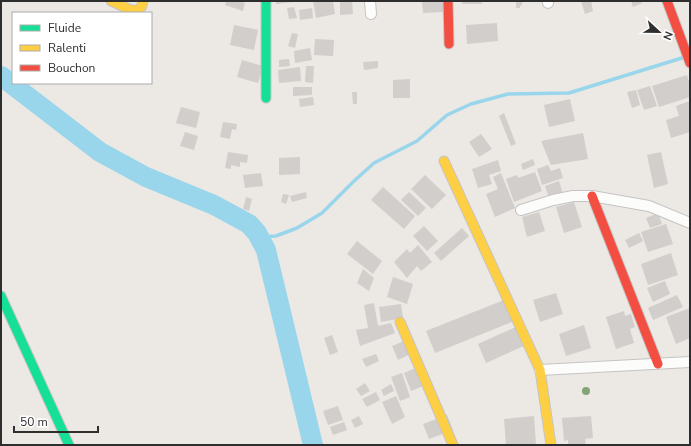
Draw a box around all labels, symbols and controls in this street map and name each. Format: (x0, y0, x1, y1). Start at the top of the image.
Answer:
legend (12, 12, 152, 84)
north arrow (639, 12, 679, 52)
text: Fluide (48, 20, 81, 36)
text: N (659, 29, 676, 42)
text: Ralenti (48, 40, 86, 56)
text: Bouchon (48, 60, 95, 76)
scale bar (14, 408, 98, 434)
text: 50 m (20, 414, 48, 430)

